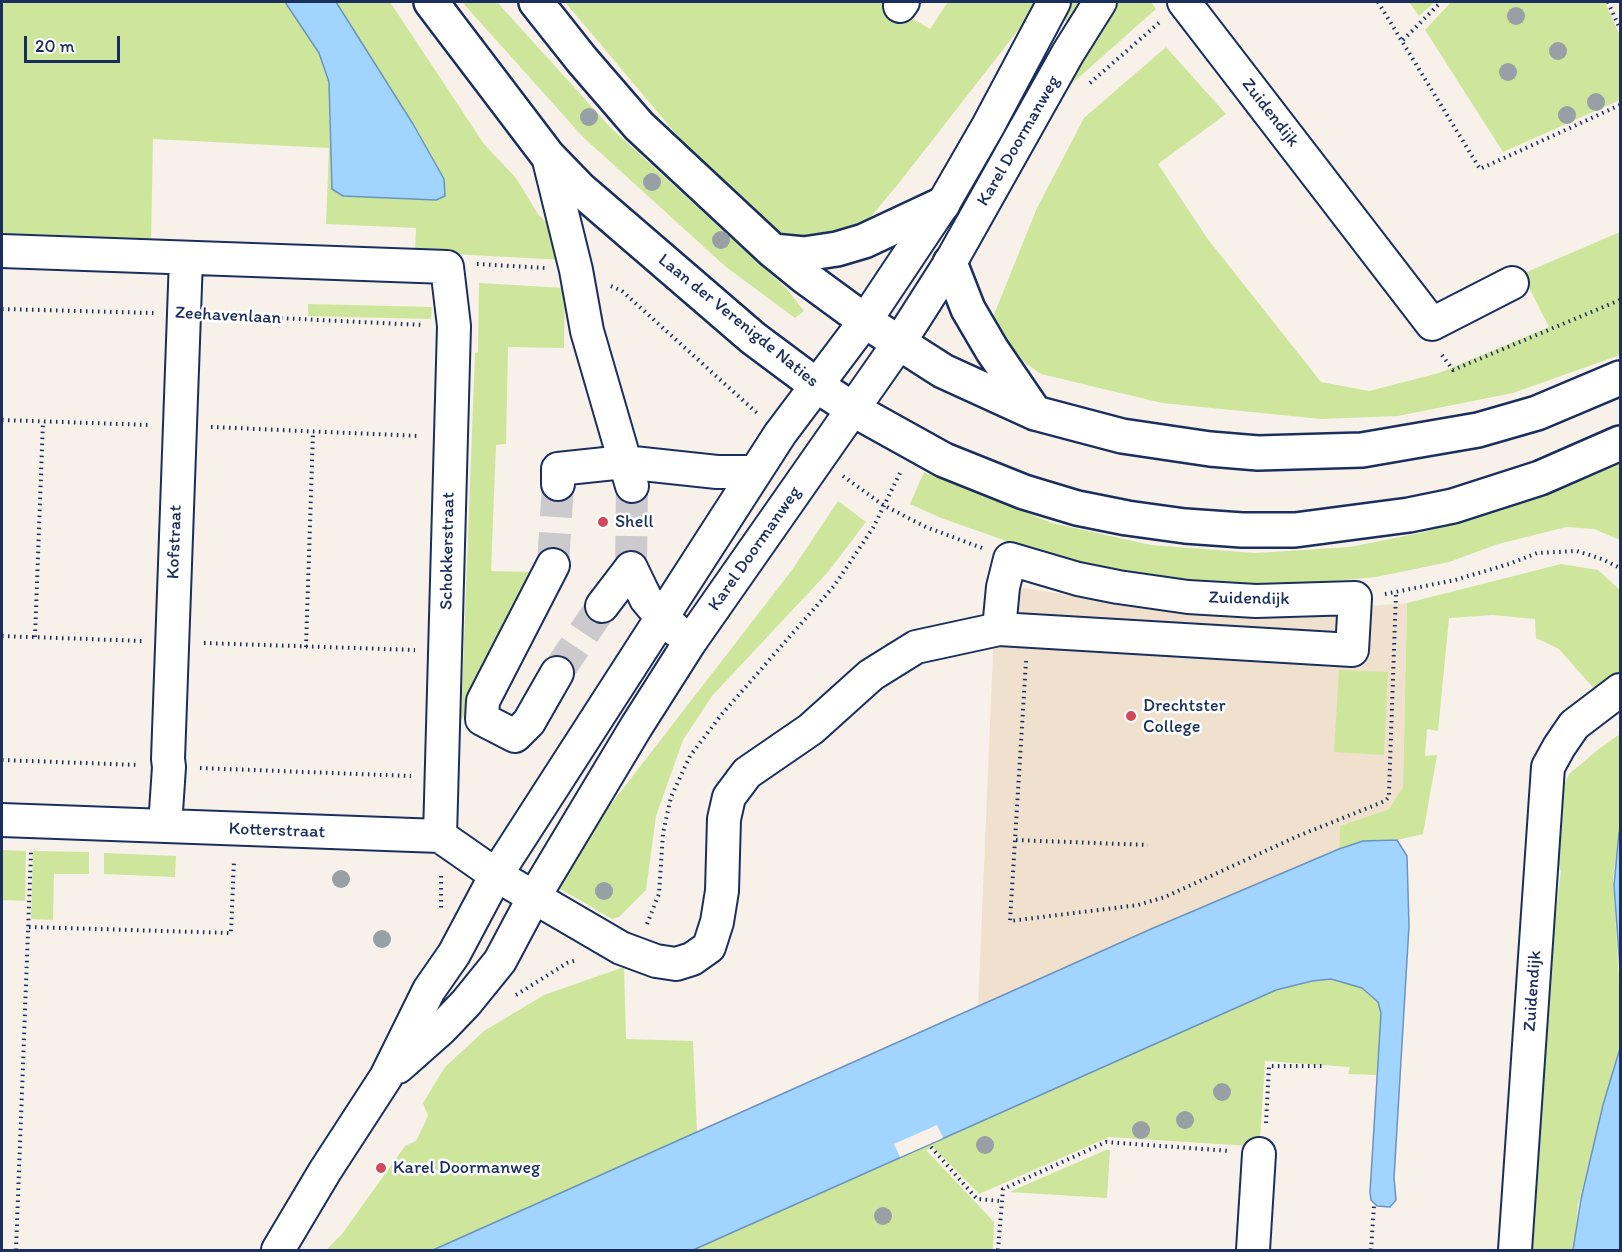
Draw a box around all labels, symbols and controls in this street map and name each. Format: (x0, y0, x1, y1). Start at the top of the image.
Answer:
scale bar (27, 24, 123, 62)
text: 20 m (35, 35, 75, 57)
street label: Karel Doormanweg (973, 72, 1065, 210)
street label: Zuidendijk (1237, 74, 1303, 152)
street label: Laan der Verenigde Naties (653, 250, 823, 392)
street label: Zeehavenlaan (174, 302, 282, 330)
street label: Karel Doormanweg (704, 483, 806, 615)
street label: Schokkerstraat (436, 492, 460, 610)
street label: Kofstraat (163, 505, 187, 579)
place label: Shell (615, 511, 654, 533)
marker: Shell (596, 515, 610, 529)
street label: Zuidendijk (1208, 587, 1290, 611)
place label: Drechtster College (1143, 695, 1226, 738)
marker: Drechtster College (1124, 709, 1138, 723)
street label: Kotterstraat (228, 819, 326, 843)
street label: Zuidendijk (1519, 950, 1547, 1032)
place label: Karel Doormanweg (393, 1157, 540, 1179)
marker: Karel Doormanweg (374, 1161, 388, 1175)

